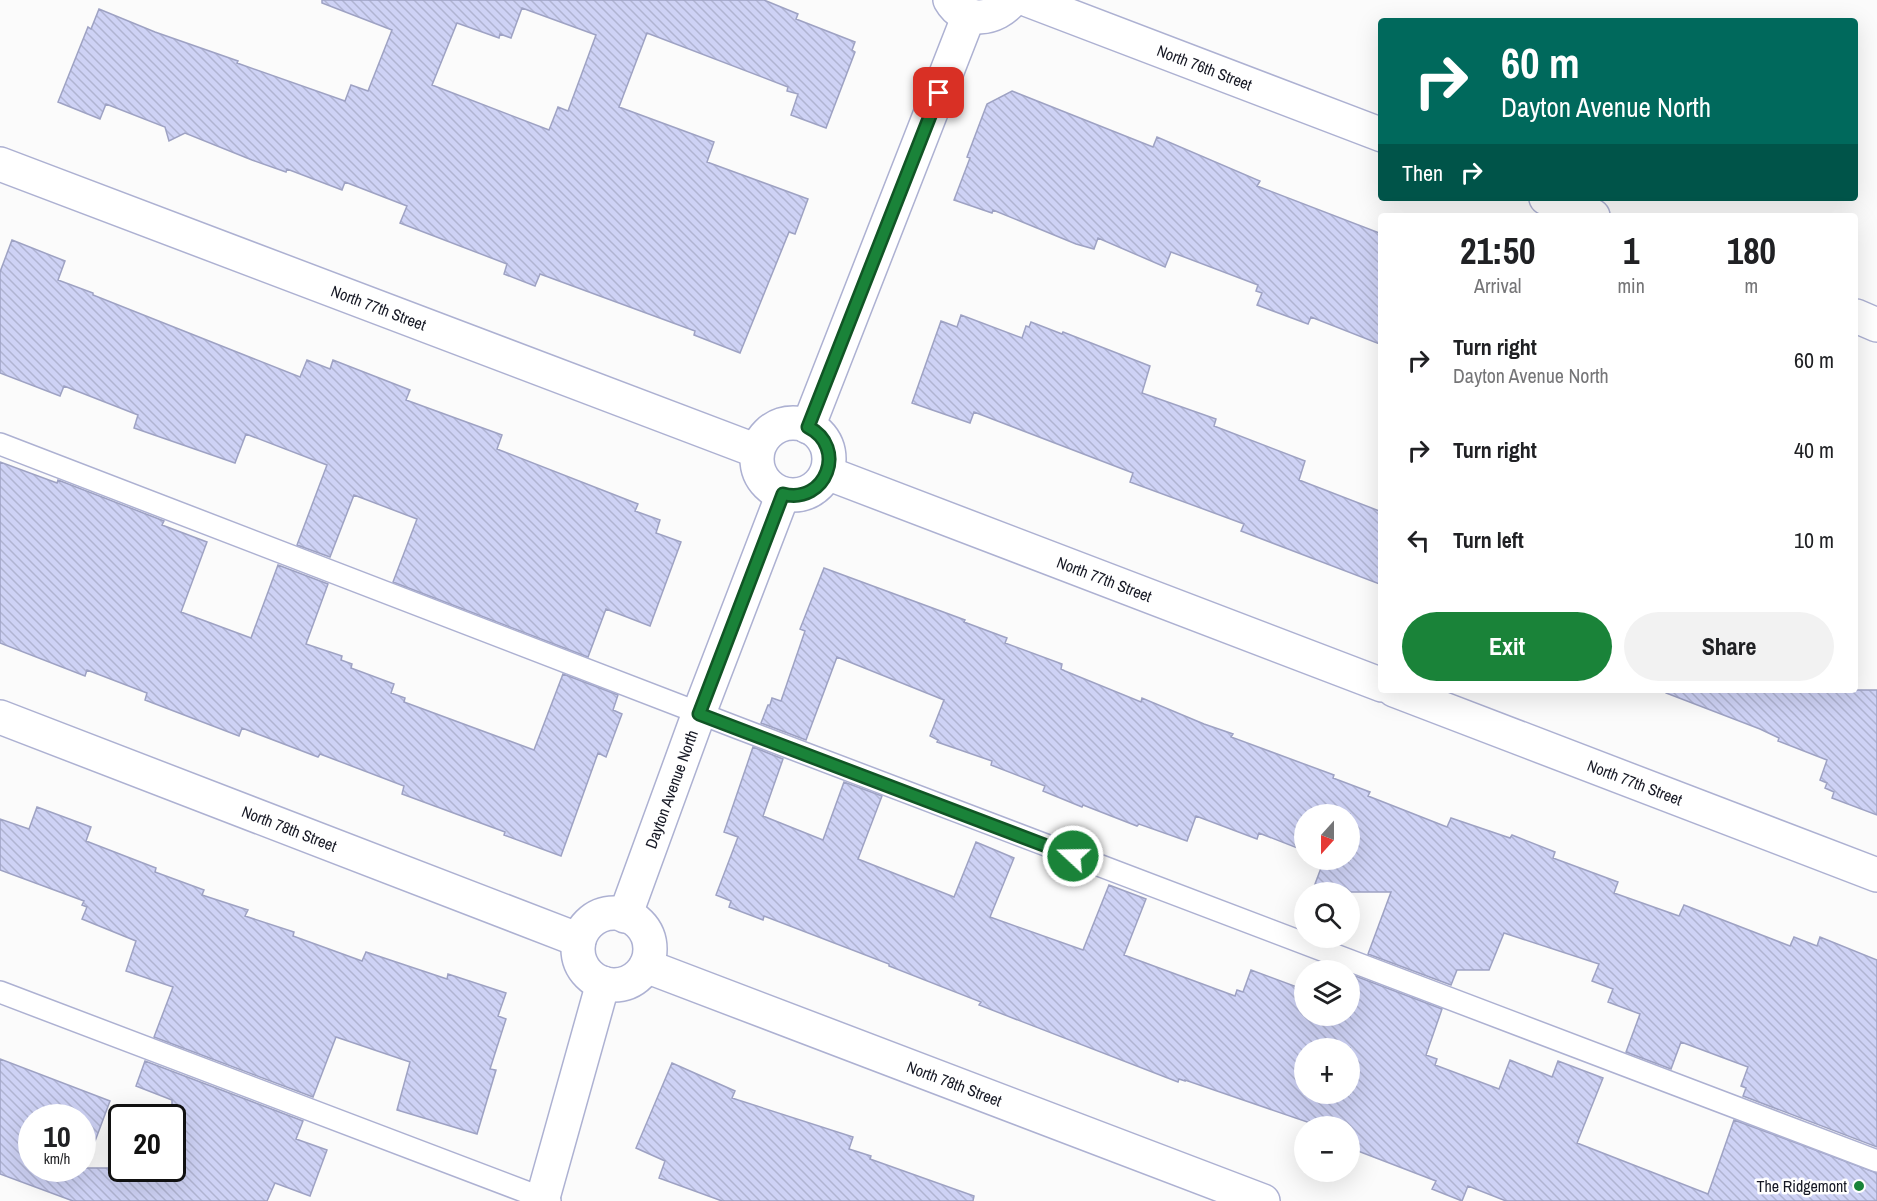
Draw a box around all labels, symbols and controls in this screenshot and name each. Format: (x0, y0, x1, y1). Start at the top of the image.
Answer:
text: 60 m (1501, 35, 1580, 91)
street label: North 76th Street (1154, 39, 1256, 96)
icon: right (1402, 42, 1480, 120)
pin (913, 67, 964, 118)
icon: arrive (922, 76, 955, 109)
text: Dayton Avenue North (1501, 89, 1711, 125)
icon: right (1455, 156, 1488, 189)
text: Then (1402, 158, 1443, 188)
text: 21:50 (1460, 227, 1535, 275)
text: 1 (1623, 227, 1639, 275)
text: 180 (1727, 227, 1776, 275)
text: Arrival (1474, 272, 1521, 299)
text: min (1617, 272, 1645, 299)
text: m (1745, 272, 1758, 299)
street label: North 77th Street (328, 280, 430, 336)
text: Turn right (1453, 332, 1537, 362)
icon: right (1402, 344, 1435, 377)
text: 60 m (1794, 345, 1834, 375)
text: Dayton Avenue North (1453, 362, 1609, 389)
icon: right (1402, 434, 1435, 467)
text: Turn right (1453, 435, 1537, 465)
text: 40 m (1794, 435, 1834, 465)
icon: left (1402, 524, 1435, 557)
text: Turn left (1453, 525, 1524, 555)
text: 10 m (1794, 525, 1834, 555)
street label: North 77th Street (1054, 551, 1155, 607)
button: Exit (1402, 612, 1612, 681)
button: Share (1624, 612, 1834, 681)
street label: Dayton Avenue North (640, 727, 703, 851)
street label: North 77th Street (1584, 754, 1686, 811)
street label: North 78th Street (239, 800, 340, 857)
north arrow (1294, 804, 1360, 870)
map controls (1294, 804, 1360, 1182)
position arrow (1041, 824, 1105, 888)
button: search (1294, 882, 1360, 948)
button: layers (1294, 960, 1360, 1026)
button: + (1294, 1038, 1360, 1104)
street label: North 78th Street (904, 1055, 1005, 1112)
speed limit sign: 20 (108, 1104, 186, 1182)
text: 10 (43, 1116, 71, 1156)
button: − (1294, 1116, 1360, 1182)
text: km/h (44, 1148, 70, 1169)
place label: The Ridgemont (1757, 1175, 1847, 1197)
marker: The Ridgemont (1852, 1179, 1866, 1193)

